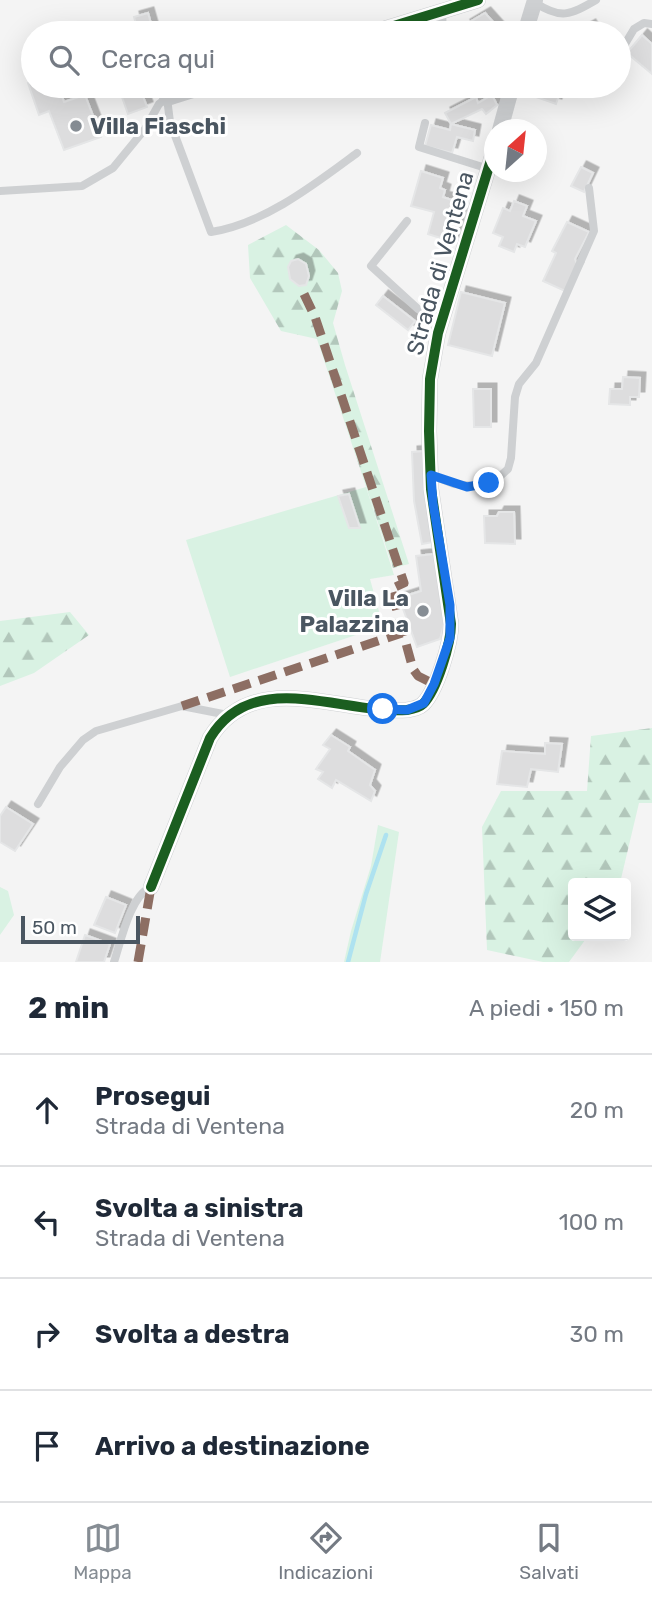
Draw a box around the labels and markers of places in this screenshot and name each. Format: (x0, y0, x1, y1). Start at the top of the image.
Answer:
place label: Villa Fiaschi (90, 112, 226, 140)
marker: Villa Fiaschi (68, 118, 84, 134)
place label: Villa La Palazzina (300, 584, 409, 638)
marker: Villa La Palazzina (415, 603, 431, 619)

